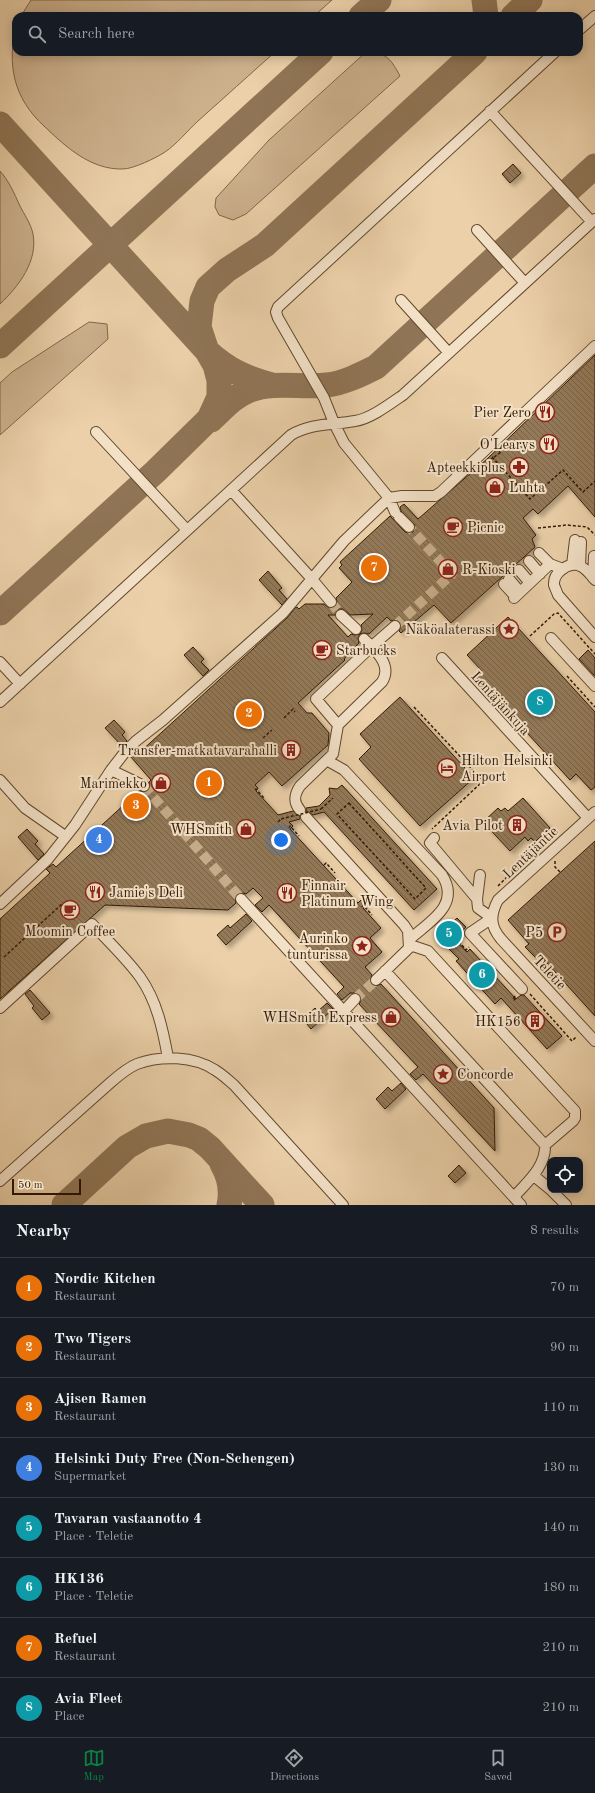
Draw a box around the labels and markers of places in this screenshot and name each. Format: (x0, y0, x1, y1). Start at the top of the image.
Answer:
restaurant icon: Pier Zero (534, 401, 556, 423)
place label: Pier Zero (473, 406, 531, 420)
restaurant icon: O'Learys (538, 433, 560, 455)
place label: O'Learys (480, 438, 535, 452)
pharmacy icon: Apteekkiplus (508, 456, 530, 478)
place label: Apteekkiplus (426, 461, 505, 475)
shop icon: Luhta (484, 476, 506, 498)
place label: Luhta (509, 481, 545, 495)
cafe icon: Picnic (442, 516, 464, 538)
place label: Picnic (467, 521, 504, 535)
pin: 7 (361, 553, 387, 583)
shop icon: R-Kioski (437, 558, 459, 580)
place label: R-Kioski (462, 563, 516, 577)
place icon: Näköalaterassi (498, 618, 520, 640)
place label: Näköalaterassi (406, 623, 495, 637)
cafe icon: Starbucks (311, 639, 333, 661)
place label: Starbucks (336, 644, 396, 658)
pin: 8 (527, 687, 553, 717)
pin: 2 (236, 699, 262, 729)
building icon: Transfer-matkatavarahalli (280, 739, 302, 761)
place label: Transfer-matkatavarahalli (118, 744, 277, 758)
place label: Hilton Helsinki Airport (461, 754, 553, 784)
hotel icon: Hilton Helsinki Airport (436, 757, 458, 779)
pin: 1 (196, 768, 222, 798)
shop icon: Marimekko (150, 772, 172, 794)
place label: Marimekko (80, 777, 147, 791)
pin: 3 (123, 791, 149, 821)
building icon: Avia Pilot (506, 814, 528, 836)
shop icon: WHSmith (235, 818, 257, 840)
place label: Avia Pilot (442, 819, 503, 833)
place label: WHSmith (170, 823, 232, 837)
pin: 4 (86, 825, 112, 855)
place label: Finnair Platinum Wing (301, 879, 394, 909)
restaurant icon: Jamie's Deli (84, 881, 106, 903)
restaurant icon: Finnair Platinum Wing (276, 882, 298, 904)
place label: Jamie's Deli (109, 886, 183, 900)
cafe icon: Moomin Coffee (59, 899, 81, 921)
pin: 5 (436, 919, 462, 949)
parking icon: P5 (546, 921, 568, 943)
place label: Moomin Coffee (25, 925, 115, 939)
place label: P5 (525, 926, 543, 940)
place label: Aurinko tunturissa (287, 932, 348, 962)
place icon: Aurinko tunturissa (351, 935, 373, 957)
pin: 6 (469, 960, 495, 990)
shop icon: WHSmith Express (380, 1006, 402, 1028)
building icon: HK156 (524, 1010, 546, 1032)
place label: WHSmith Express (262, 1011, 377, 1025)
place label: HK156 (475, 1015, 521, 1029)
place icon: Concorde (432, 1063, 454, 1085)
place label: Concorde (457, 1068, 513, 1082)

